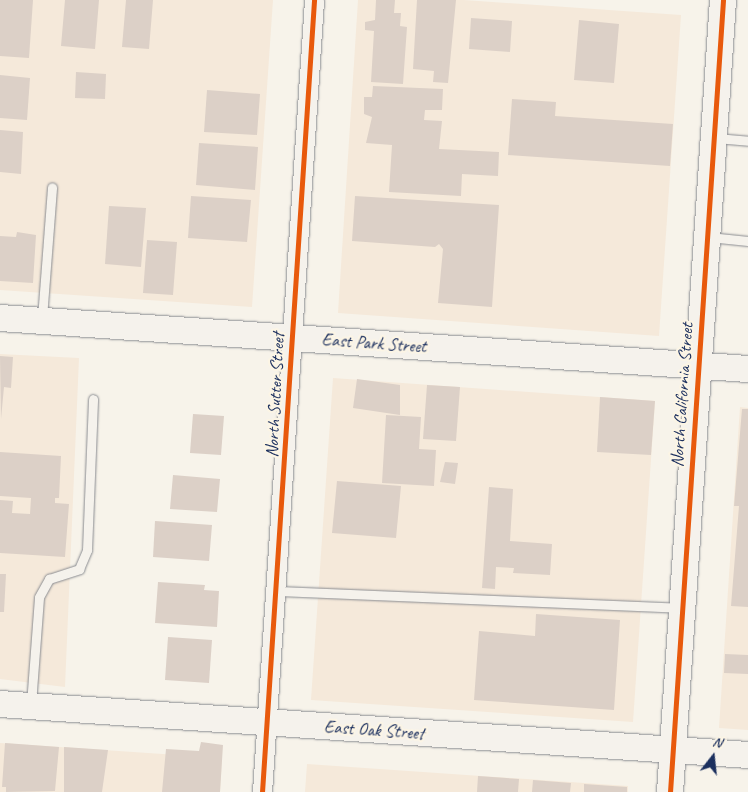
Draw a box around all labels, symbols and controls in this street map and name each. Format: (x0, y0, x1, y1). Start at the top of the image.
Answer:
street label: North California Street (666, 322, 698, 468)
street label: East Park Street (320, 329, 428, 357)
street label: North Sutter Street (261, 332, 289, 458)
street label: East Oak Street (323, 716, 425, 744)
north arrow (688, 732, 738, 782)
text: N (711, 733, 724, 751)

